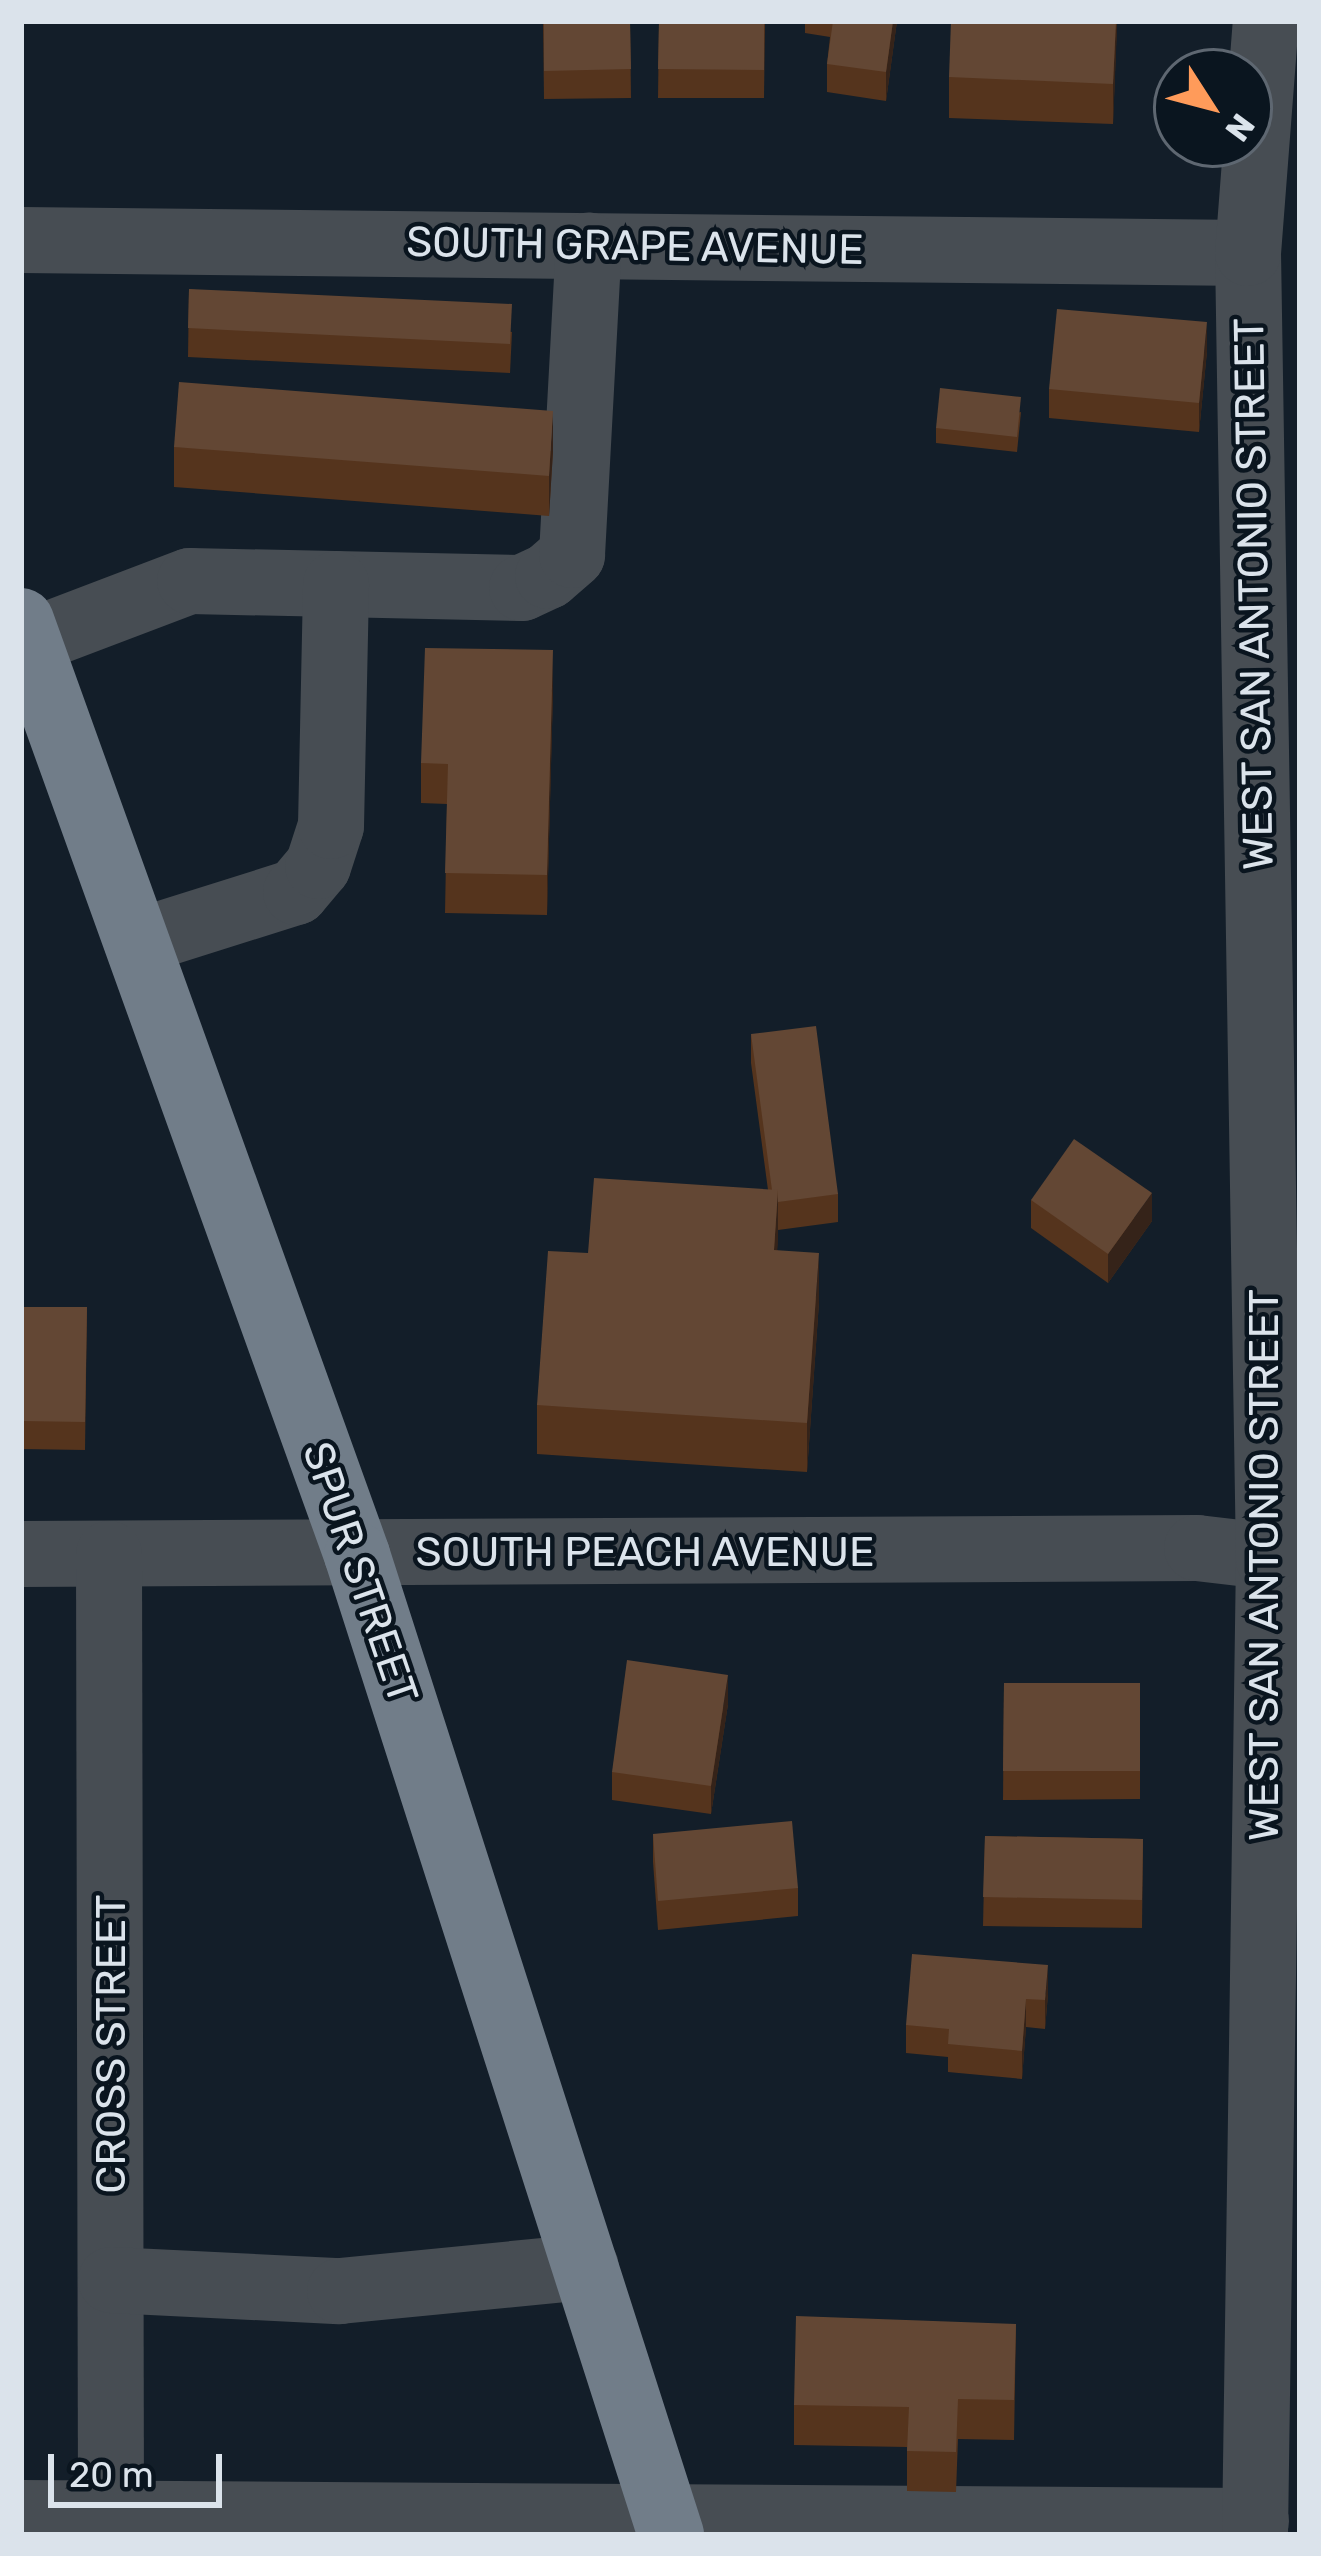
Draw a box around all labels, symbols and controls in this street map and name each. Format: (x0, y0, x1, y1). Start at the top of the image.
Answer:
north arrow (1153, 48, 1273, 168)
text: N (1217, 107, 1263, 149)
street label: SOUTH GRAPE AVENUE (405, 217, 865, 275)
street label: WEST SAN ANTONIO STREET (1224, 316, 1284, 872)
street label: WEST SAN ANTONIO STREET (1239, 1288, 1289, 1842)
street label: SPUR STREET (292, 1436, 428, 1710)
street label: SOUTH PEACH AVENUE (415, 1527, 875, 1577)
street label: CROSS STREET (86, 1894, 136, 2194)
scale bar (54, 2430, 228, 2504)
text: 20 m (69, 2453, 154, 2496)

